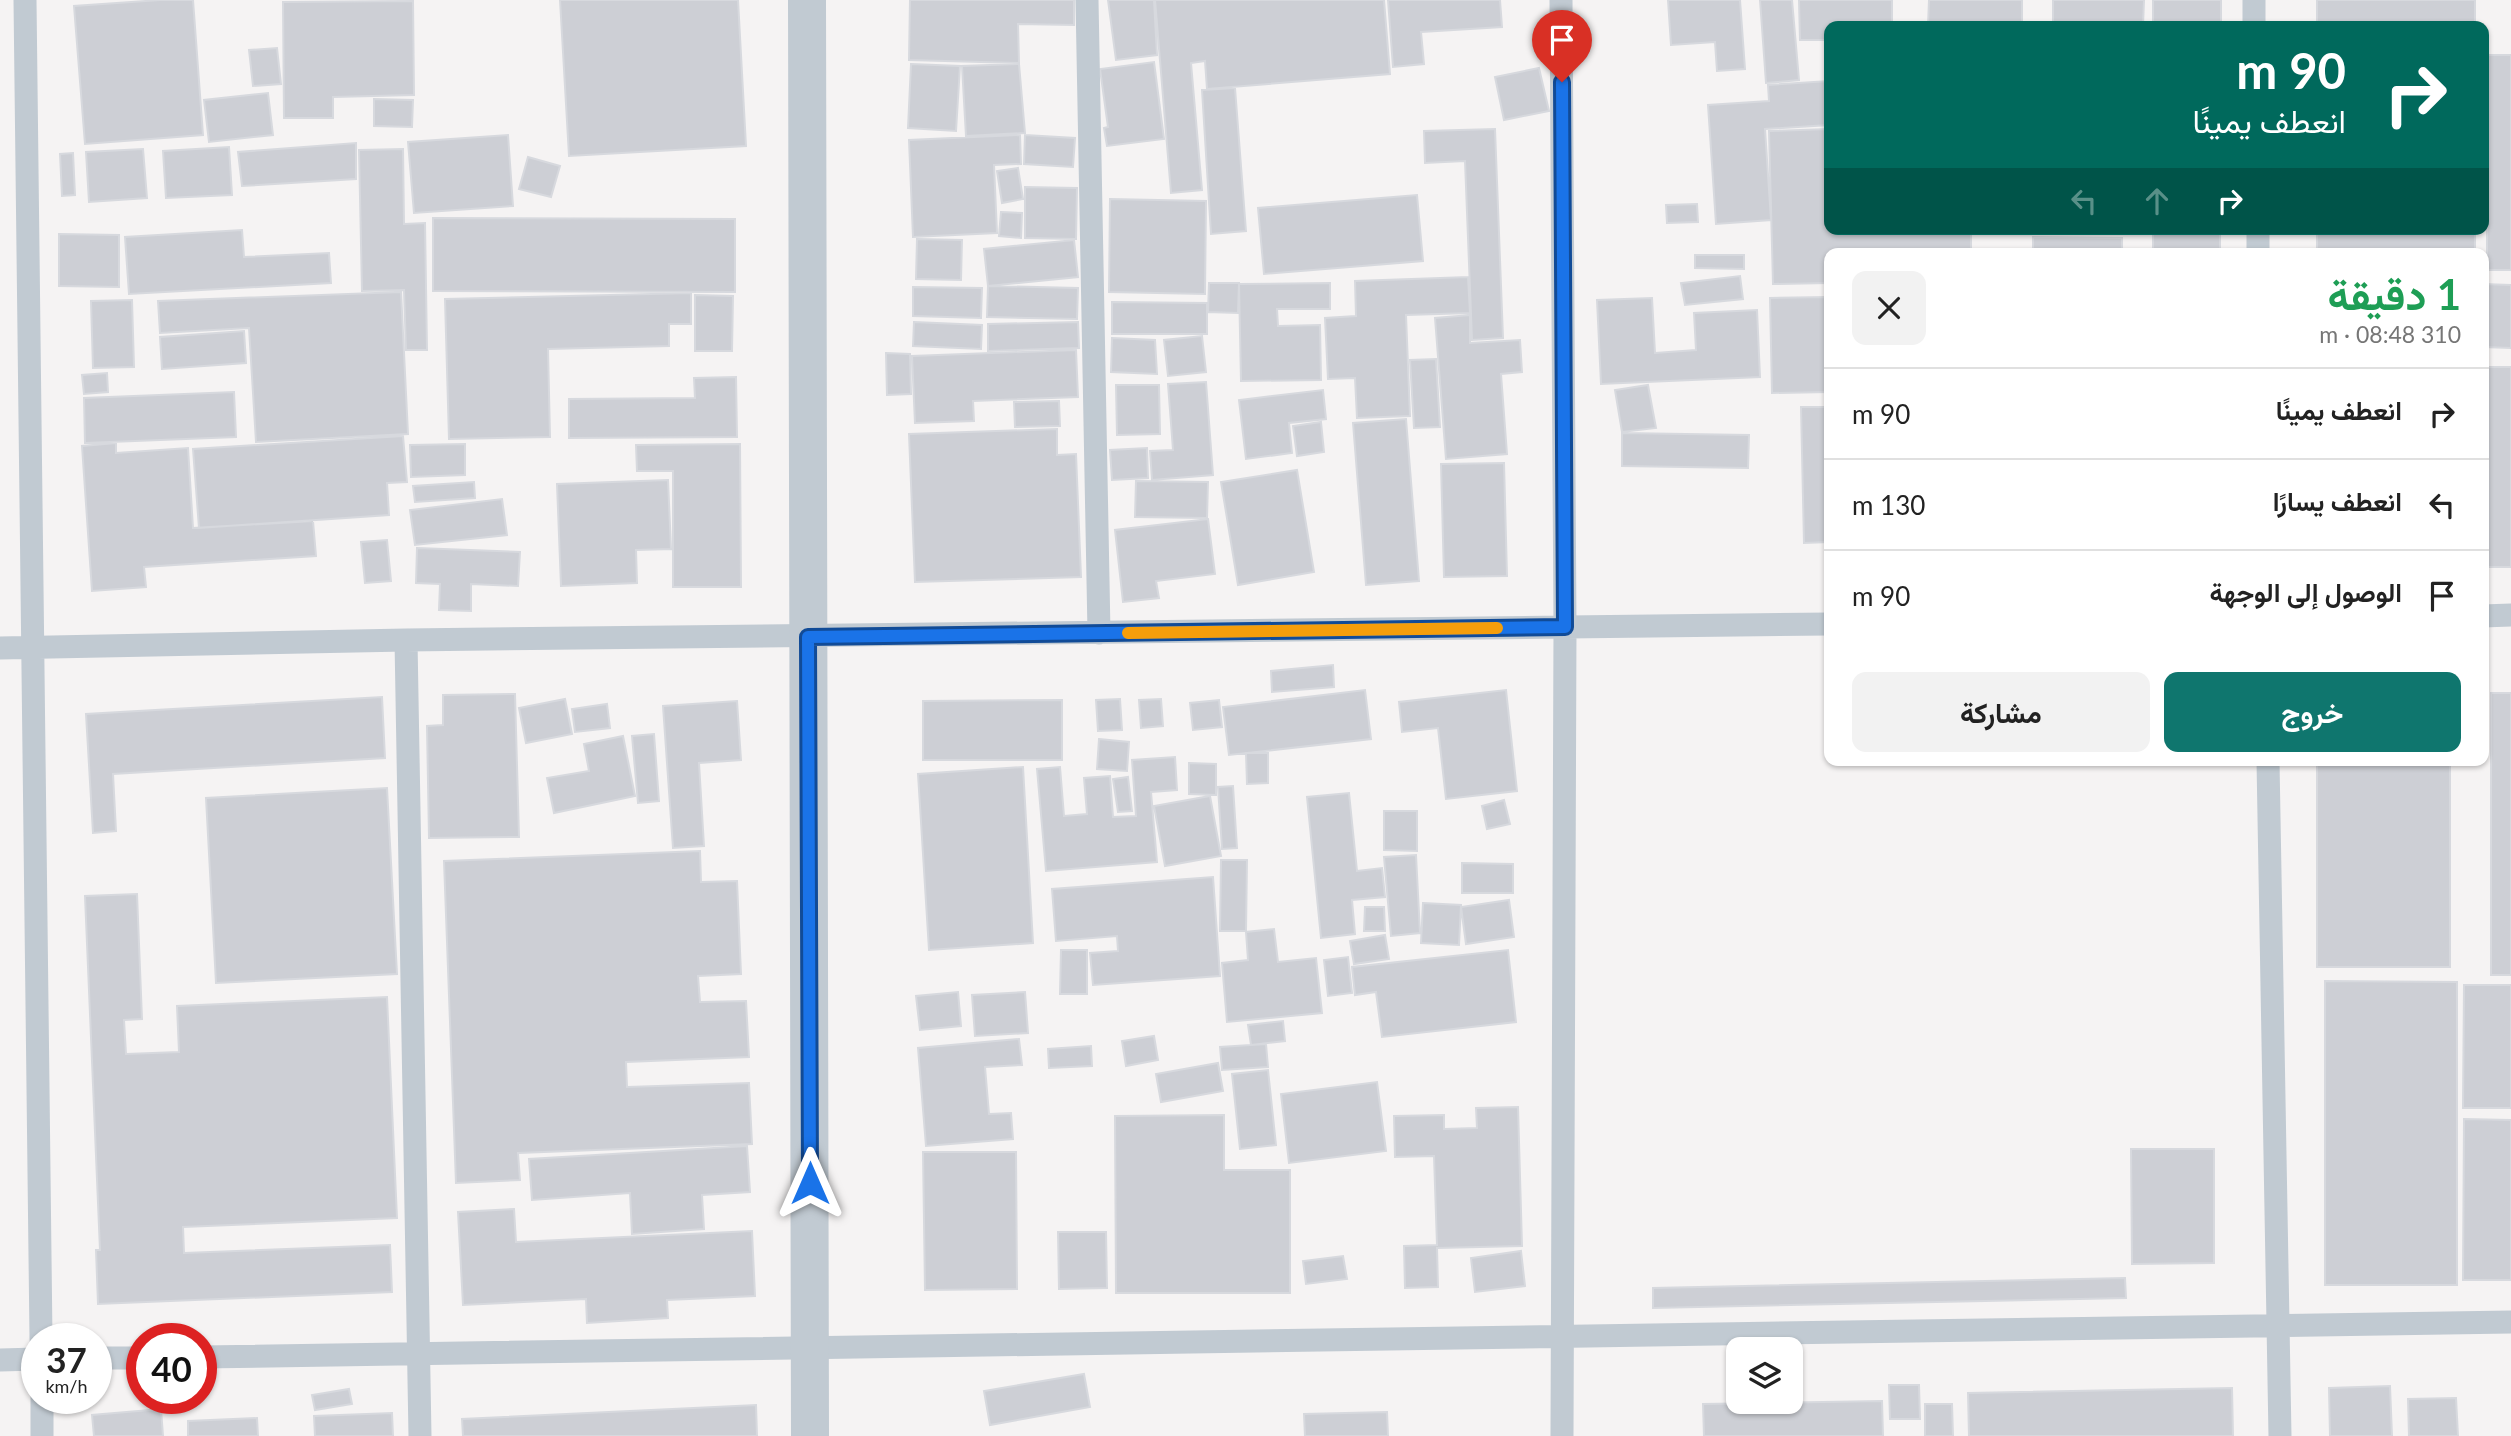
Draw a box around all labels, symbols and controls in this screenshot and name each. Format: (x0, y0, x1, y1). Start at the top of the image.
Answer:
pin (1532, 10, 1592, 82)
icon: arrive (1543, 21, 1581, 59)
text: 90 m (2236, 41, 2346, 99)
icon: right (2370, 49, 2461, 140)
text: انعطف يمينًا (2193, 101, 2346, 140)
icon: left (2065, 182, 2103, 220)
icon: ahead (2138, 182, 2176, 220)
icon: right (2211, 182, 2249, 220)
text: 1 دقيقة (2327, 269, 2461, 319)
button: close (1852, 271, 1926, 345)
text: 310 m · 08:48 (2319, 320, 2461, 348)
text: انعطف يمينًا (2276, 394, 2402, 426)
icon: right (2423, 395, 2461, 433)
text: 90 m (1852, 398, 1910, 430)
text: انعطف يسارًا (2273, 485, 2402, 517)
icon: left (2423, 486, 2461, 524)
text: 130 m (1852, 489, 1925, 521)
text: الوصول إلى الوجهة (2210, 576, 2402, 608)
icon: arrive (2423, 577, 2461, 615)
text: 90 m (1852, 580, 1910, 612)
button: مشاركة (1852, 672, 2150, 752)
button: خروج (2164, 672, 2461, 752)
position arrow (773, 1146, 847, 1220)
speed limit sign: 40 (126, 1323, 217, 1414)
map controls (1726, 1337, 1803, 1414)
button: layers (1726, 1337, 1803, 1414)
text: 37 (46, 1338, 87, 1380)
text: km/h (45, 1375, 88, 1397)

